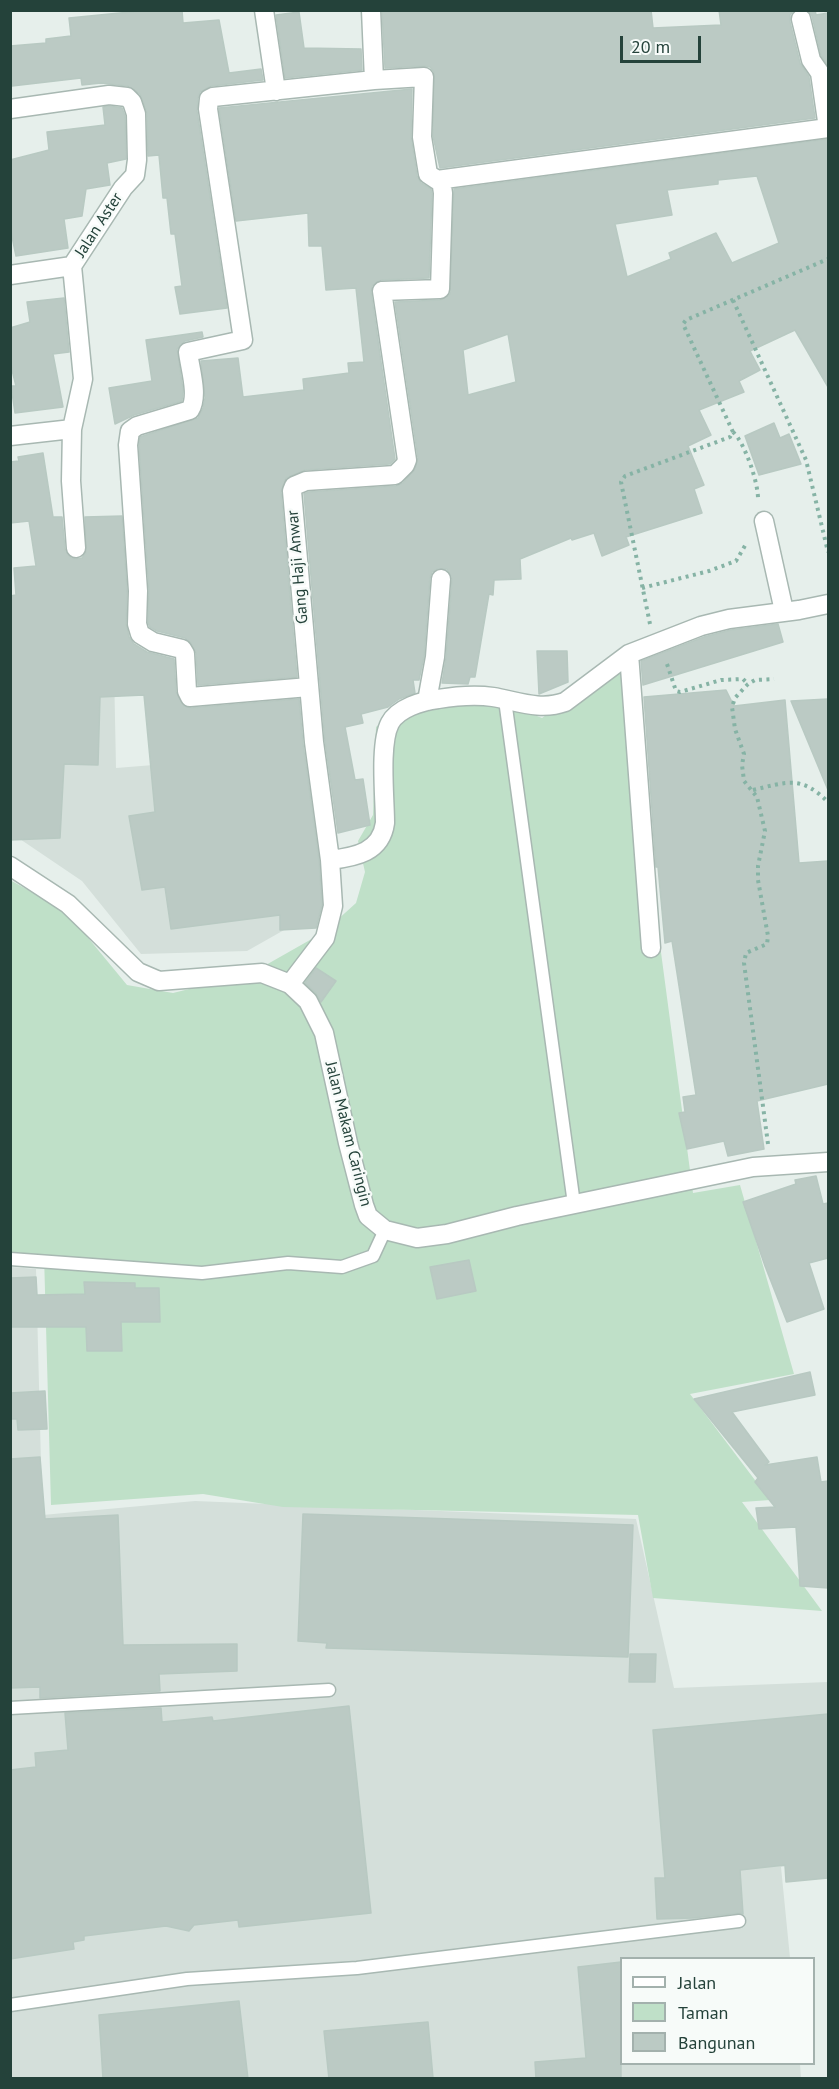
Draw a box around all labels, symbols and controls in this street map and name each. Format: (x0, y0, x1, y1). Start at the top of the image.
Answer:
scale bar (623, 24, 704, 62)
text: 20 m (631, 35, 670, 58)
street label: Jalan Aster (71, 189, 127, 261)
street label: Gang Haji Anwar (283, 509, 313, 625)
street label: Jalan Makam Caringin (321, 1060, 375, 1208)
legend (620, 1957, 815, 2065)
text: Jalan (678, 1971, 716, 1994)
text: Taman (678, 2001, 728, 2024)
text: Bangunan (678, 2031, 755, 2054)

